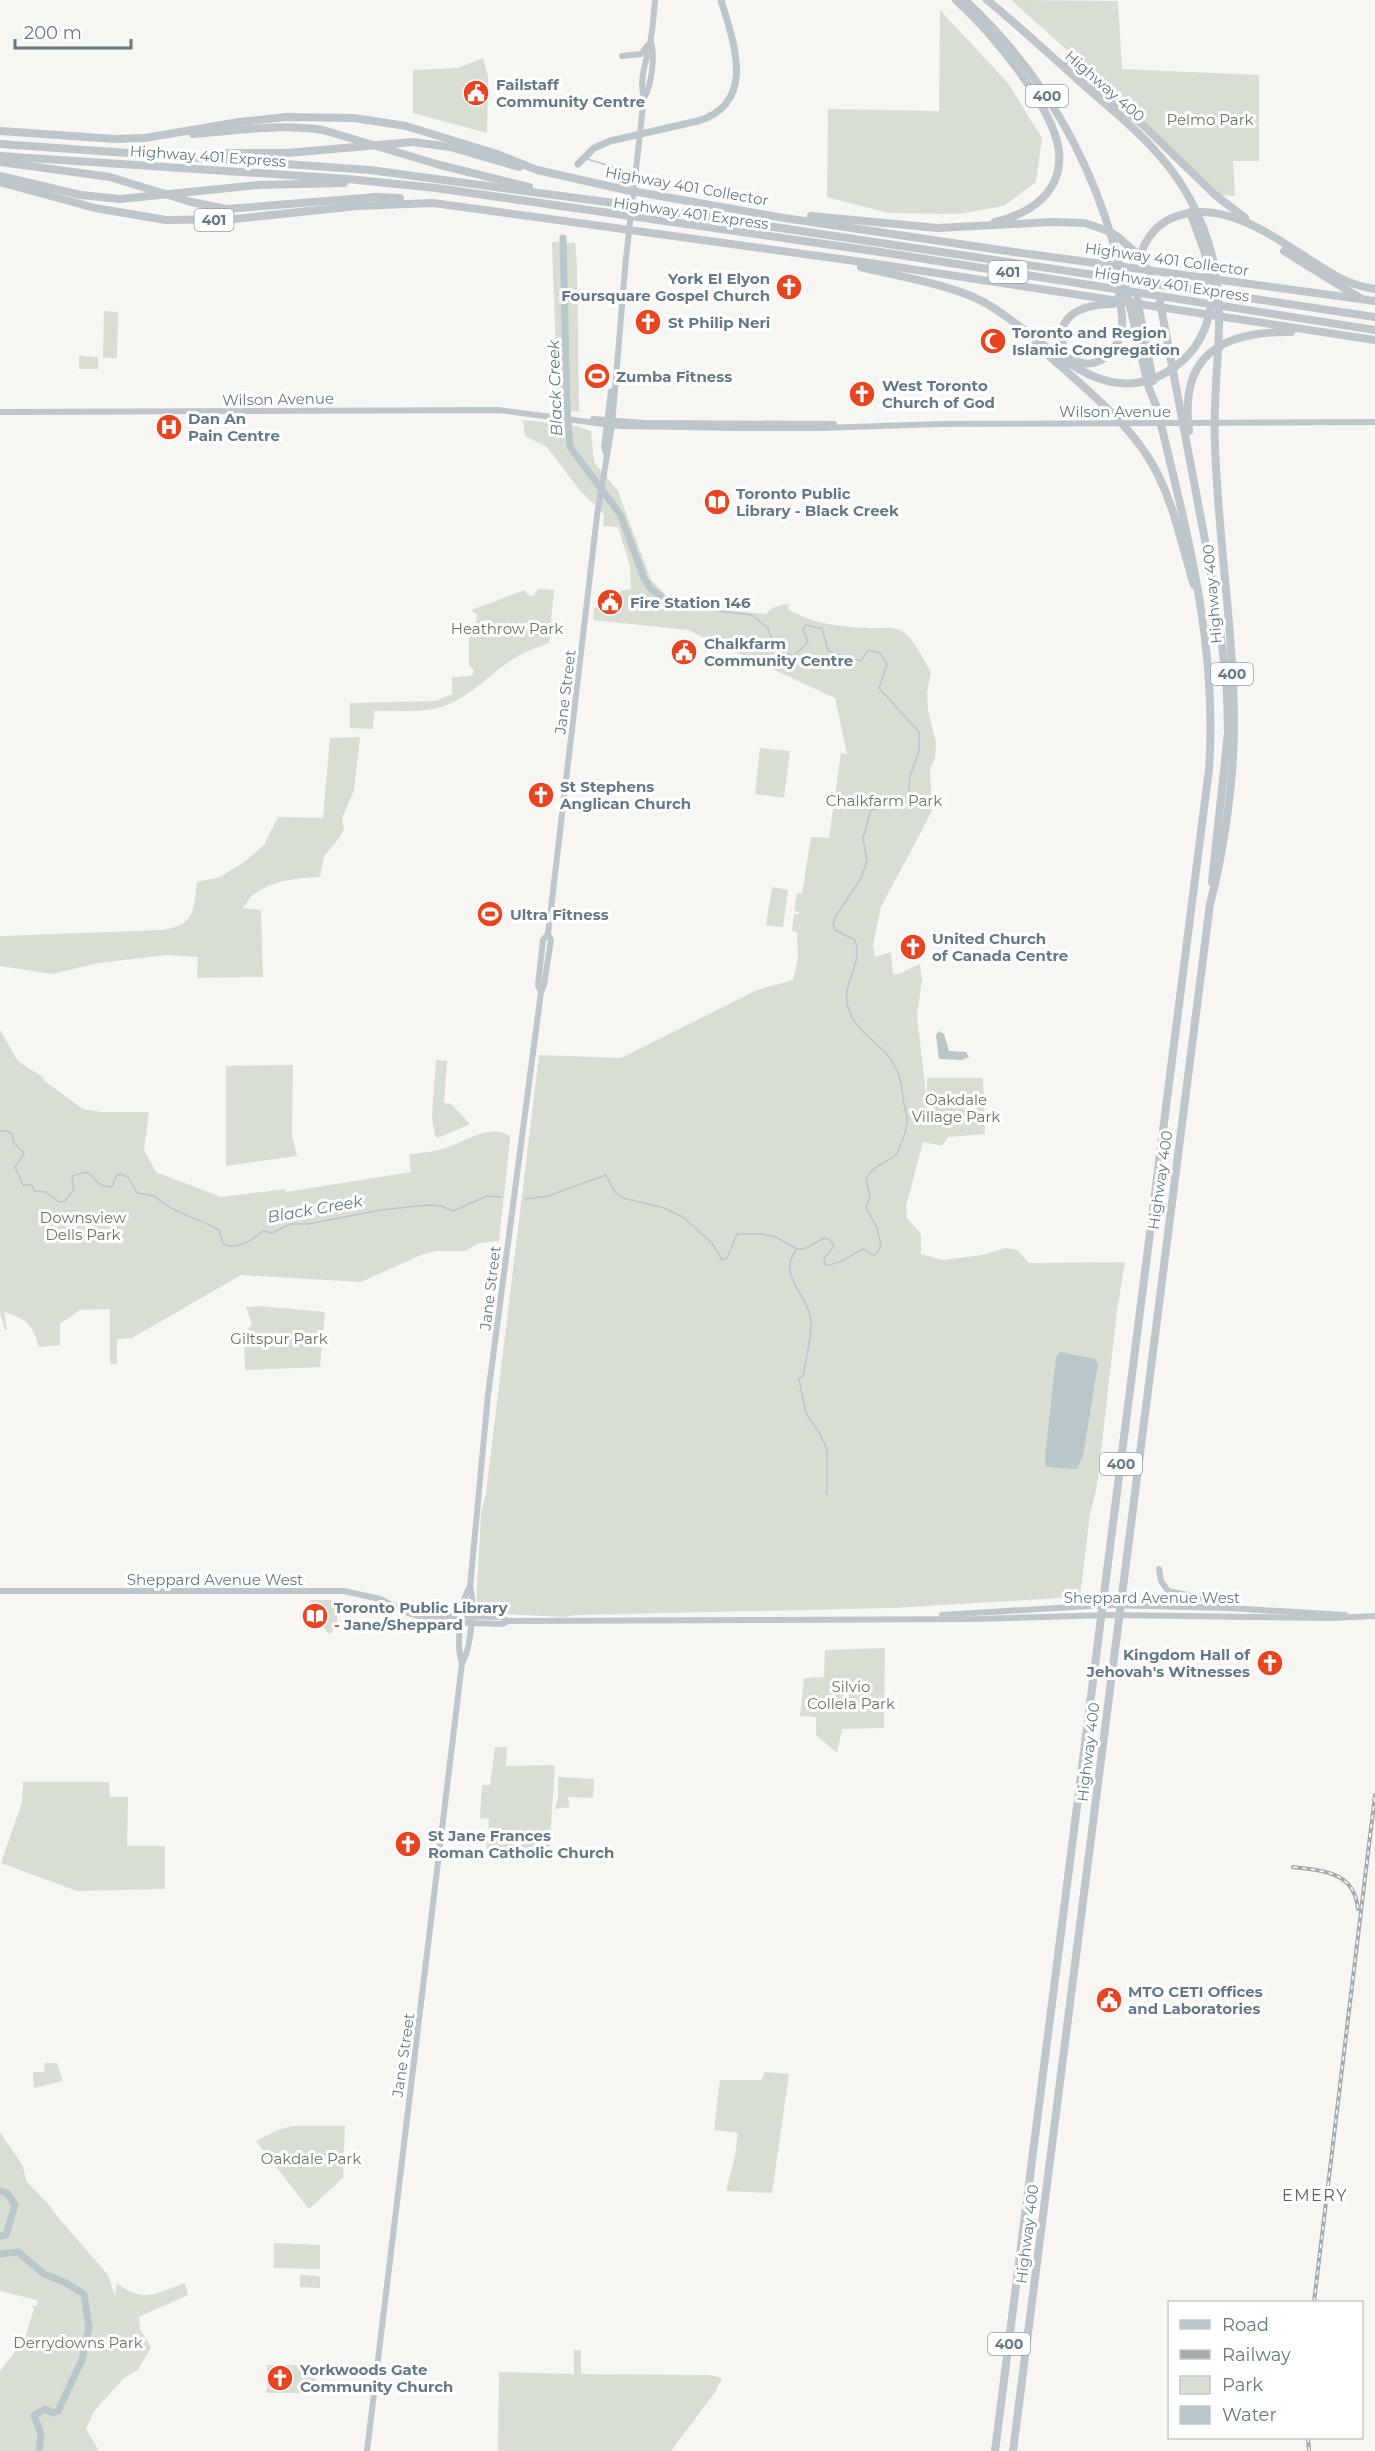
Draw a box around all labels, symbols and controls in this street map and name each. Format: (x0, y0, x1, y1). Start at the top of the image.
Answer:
scale bar (15, 12, 130, 50)
text: 200 m (24, 22, 82, 44)
street label: Highway 400 (1061, 46, 1149, 126)
place label: Failstaff Community Centre (496, 75, 645, 111)
public building icon: Failstaff Community Centre (461, 78, 491, 108)
road number: 400 (1026, 85, 1068, 107)
park label: Pelmo Park (1166, 110, 1254, 129)
street label: Highway 401 Express (129, 141, 287, 171)
street label: Highway 401 Collector (604, 162, 770, 210)
street label: Highway 401 Express (612, 193, 770, 233)
road number: 401 (194, 209, 234, 231)
street label: Highway 401 Collector (1084, 238, 1250, 280)
road number: 401 (988, 261, 1028, 283)
street label: Highway 401 Express (1093, 262, 1251, 306)
place label: York El Elyon Foursquare Gospel Church (561, 269, 770, 305)
church icon: York El Elyon Foursquare Gospel Church (774, 272, 804, 302)
church icon: St Philip Neri (633, 307, 663, 337)
place label: St Philip Neri (668, 313, 770, 332)
place label: Toronto and Region Islamic Congregation (1012, 323, 1180, 359)
mosque icon: Toronto and Region Islamic Congregation (978, 326, 1008, 356)
water label: Black Creek (544, 338, 566, 436)
sports icon: Zumba Fitness (582, 361, 612, 391)
place label: Zumba Fitness (616, 367, 732, 386)
place label: West Toronto Church of God (882, 376, 995, 412)
church icon: West Toronto Church of God (847, 379, 877, 409)
street label: Wilson Avenue (222, 389, 334, 409)
street label: Wilson Avenue (1059, 402, 1171, 421)
place label: Dan An Pain Centre (188, 409, 280, 445)
hospital icon: Dan An Pain Centre (154, 412, 184, 442)
place label: Toronto Public Library - Black Creek (736, 484, 899, 520)
library icon: Toronto Public Library - Black Creek (702, 487, 732, 517)
street label: Highway 400 (1198, 543, 1226, 645)
public building icon: Fire Station 146 (595, 587, 625, 617)
place label: Fire Station 146 (630, 593, 751, 612)
park label: Heathrow Park (451, 619, 563, 638)
place label: Chalkfarm Community Centre (704, 634, 853, 670)
public building icon: Chalkfarm Community Centre (669, 637, 699, 667)
street label: Jane Street (550, 649, 580, 736)
road number: 400 (1211, 663, 1253, 685)
place label: St Stephens Anglican Church (559, 777, 691, 813)
church icon: St Stephens Anglican Church (526, 780, 556, 810)
park label: Chalkfarm Park (826, 791, 942, 810)
sports icon: Ultra Fitness (475, 899, 505, 929)
place label: Ultra Fitness (510, 905, 609, 924)
place label: United Church of Canada Centre (932, 929, 1068, 965)
church icon: United Church of Canada Centre (898, 932, 928, 962)
park label: Oakdale Village Park (912, 1090, 1000, 1126)
street label: Highway 400 (1144, 1129, 1176, 1231)
water label: Black Creek (266, 1191, 366, 1227)
park label: Downsview Dells Park (40, 1208, 127, 1244)
street label: Jane Street (475, 1245, 505, 1332)
park label: Giltspur Park (230, 1329, 328, 1348)
road number: 400 (1100, 1453, 1142, 1475)
street label: Sheppard Avenue West (127, 1570, 303, 1589)
street label: Sheppard Avenue West (1064, 1588, 1240, 1607)
place label: Toronto Public Library - Jane/Sheppard (334, 1598, 508, 1634)
library icon: Toronto Public Library - Jane/Sheppard (300, 1601, 330, 1631)
place label: Kingdom Hall of Jehovah's Witnesses (1086, 1645, 1251, 1681)
church icon: Kingdom Hall of Jehovah's Witnesses (1255, 1648, 1285, 1678)
park label: Silvio Collela Park (807, 1677, 895, 1713)
street label: Highway 400 (1072, 1701, 1104, 1803)
place label: St Jane Frances Roman Catholic Church (428, 1826, 614, 1862)
church icon: St Jane Frances Roman Catholic Church (393, 1829, 423, 1859)
place label: MTO CETI Offices and Laboratories (1128, 1982, 1263, 2018)
public building icon: MTO CETI Offices and Laboratories (1094, 1985, 1124, 2015)
street label: Jane Street (388, 2012, 418, 2099)
park label: Oakdale Park (261, 2149, 361, 2168)
street label: Highway 400 (1011, 2183, 1043, 2285)
district label: EMERY (1282, 2186, 1348, 2205)
legend (1168, 2301, 1363, 2439)
text: Road (1222, 2314, 1269, 2336)
park label: Derrydowns Park (13, 2333, 143, 2352)
road number: 400 (988, 2333, 1030, 2355)
text: Railway (1222, 2344, 1291, 2366)
place label: Yorkwoods Gate Community Church (299, 2360, 453, 2396)
church icon: Yorkwoods Gate Community Church (265, 2363, 295, 2393)
text: Park (1222, 2374, 1263, 2396)
text: Water (1222, 2404, 1277, 2426)

